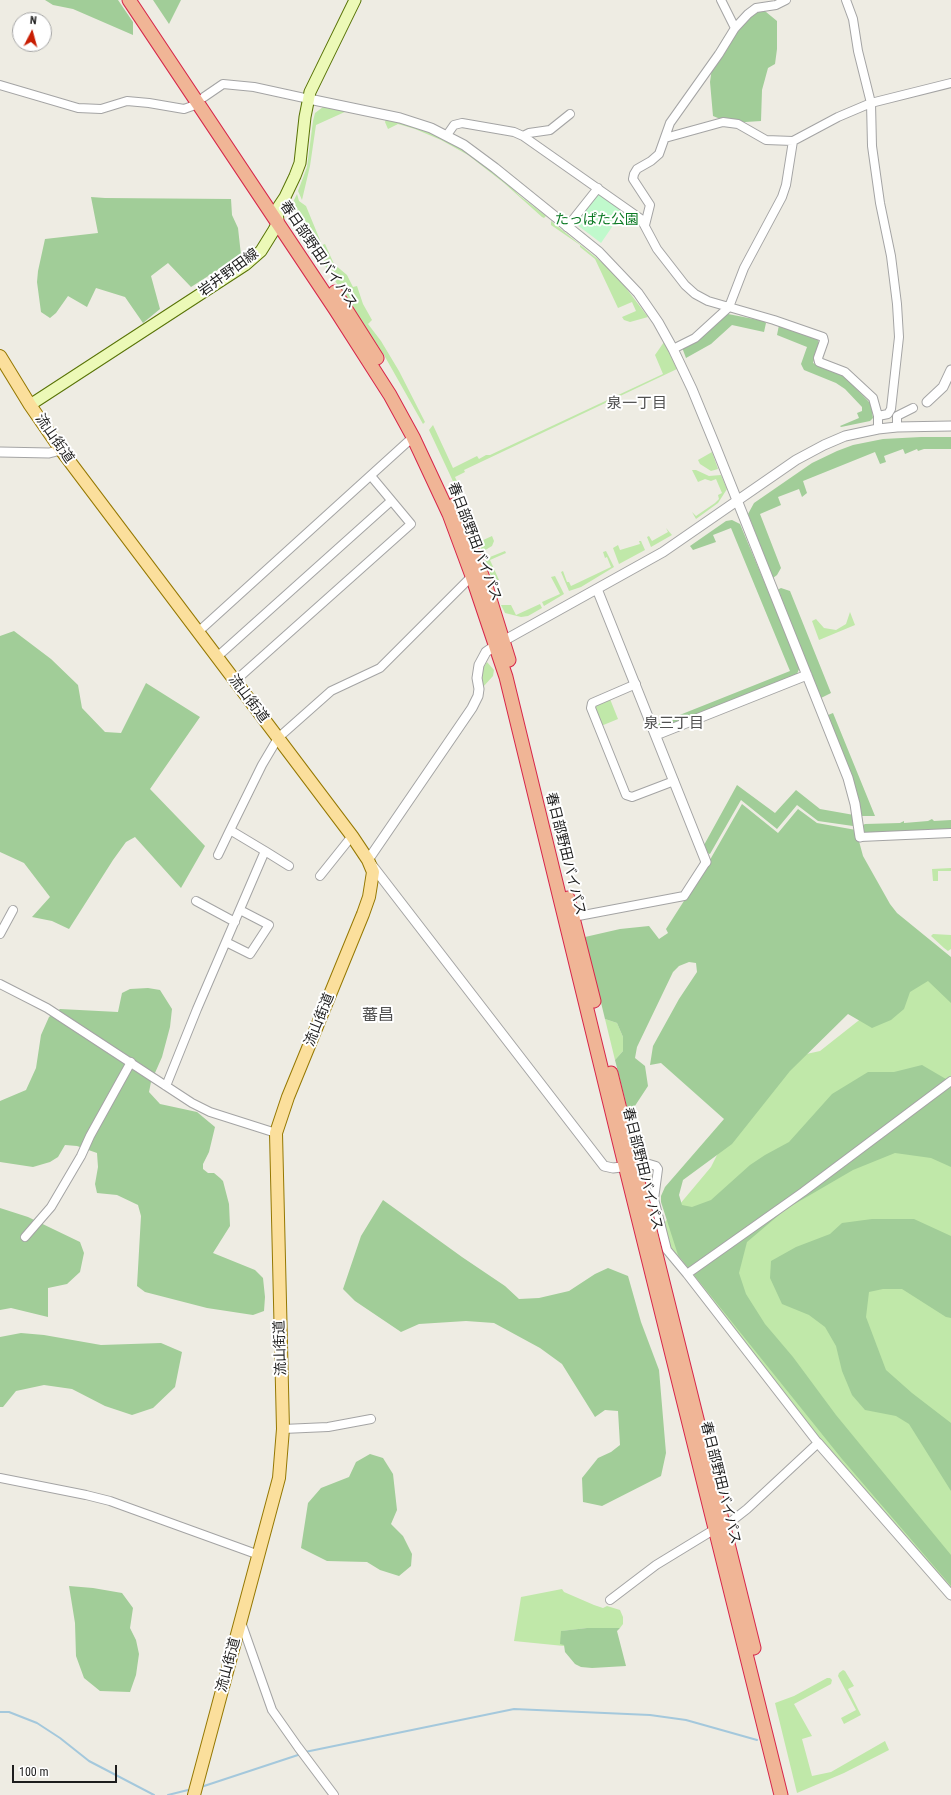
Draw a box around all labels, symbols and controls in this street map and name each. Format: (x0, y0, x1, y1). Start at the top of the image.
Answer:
north arrow (12, 12, 52, 52)
text: N (29, 14, 37, 27)
street label: 春日部野田バイパス (276, 198, 360, 312)
park label: たっぱた公園 (555, 212, 639, 228)
street label: 岩井野田線 (196, 246, 262, 300)
district label: 泉一丁目 (607, 395, 667, 413)
street label: 流山街道 (31, 411, 77, 467)
street label: 春日部野田バイパス (444, 480, 504, 604)
street label: 流山街道 (224, 672, 272, 726)
district label: 泉三丁目 (644, 715, 704, 733)
street label: 春日部野田バイパス (542, 791, 588, 917)
street label: 流山街道 (302, 991, 338, 1049)
district label: 蕃昌 (362, 1006, 394, 1026)
street label: 春日部野田バイパス (619, 1106, 665, 1232)
street label: 流山街道 (272, 1320, 290, 1376)
street label: 春日部野田バイパス (697, 1420, 743, 1546)
street label: 流山街道 (214, 1636, 244, 1694)
scale bar (14, 1757, 119, 1783)
text: 100 m (19, 1765, 49, 1779)

